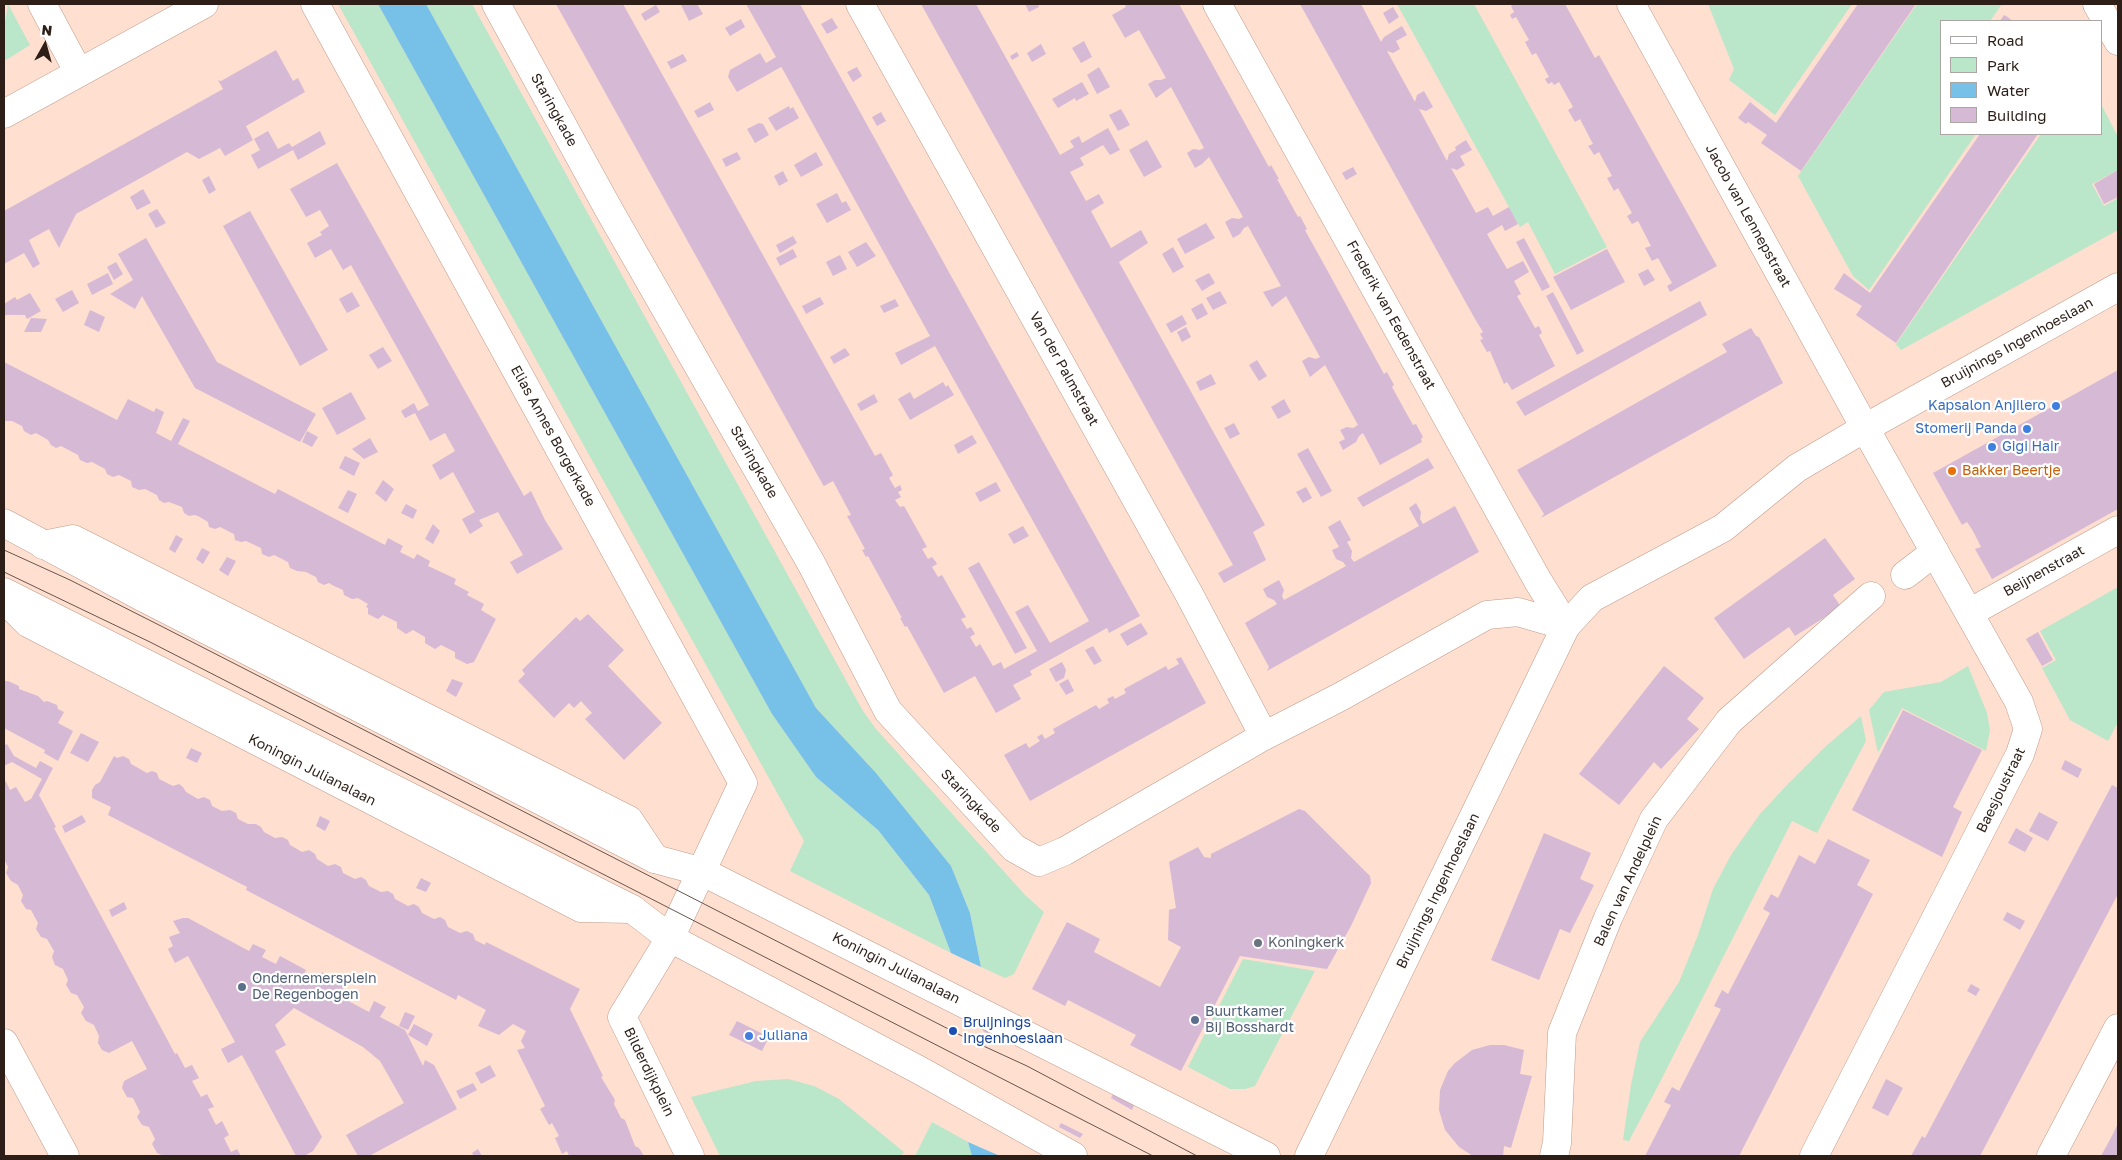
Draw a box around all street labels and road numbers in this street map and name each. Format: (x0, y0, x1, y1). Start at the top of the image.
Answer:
street label: Staringkade (527, 70, 581, 150)
street label: Jacob van Lennepstraat (1702, 142, 1794, 290)
street label: Frederik van Eedenstraat (1343, 237, 1439, 393)
street label: Bruijnings Ingenhoeslaan (1938, 294, 2096, 392)
street label: Van der Palmstraat (1026, 309, 1102, 429)
street label: Elias Annes Borgerkade (507, 362, 599, 510)
street label: Staringkade (726, 423, 782, 501)
street label: Beijnenstraat (2001, 542, 2087, 600)
street label: Koningin Julianalaan (245, 731, 379, 809)
street label: Baesjoustraat (1973, 744, 2029, 836)
street label: Staringkade (937, 766, 1005, 836)
street label: Bruijnings Ingenhoeslaan (1393, 810, 1483, 972)
street label: Balen van Andelplein (1590, 813, 1666, 949)
street label: Koningin Julianalaan (829, 929, 963, 1007)
street label: Bilderdijkplein (620, 1025, 678, 1119)

